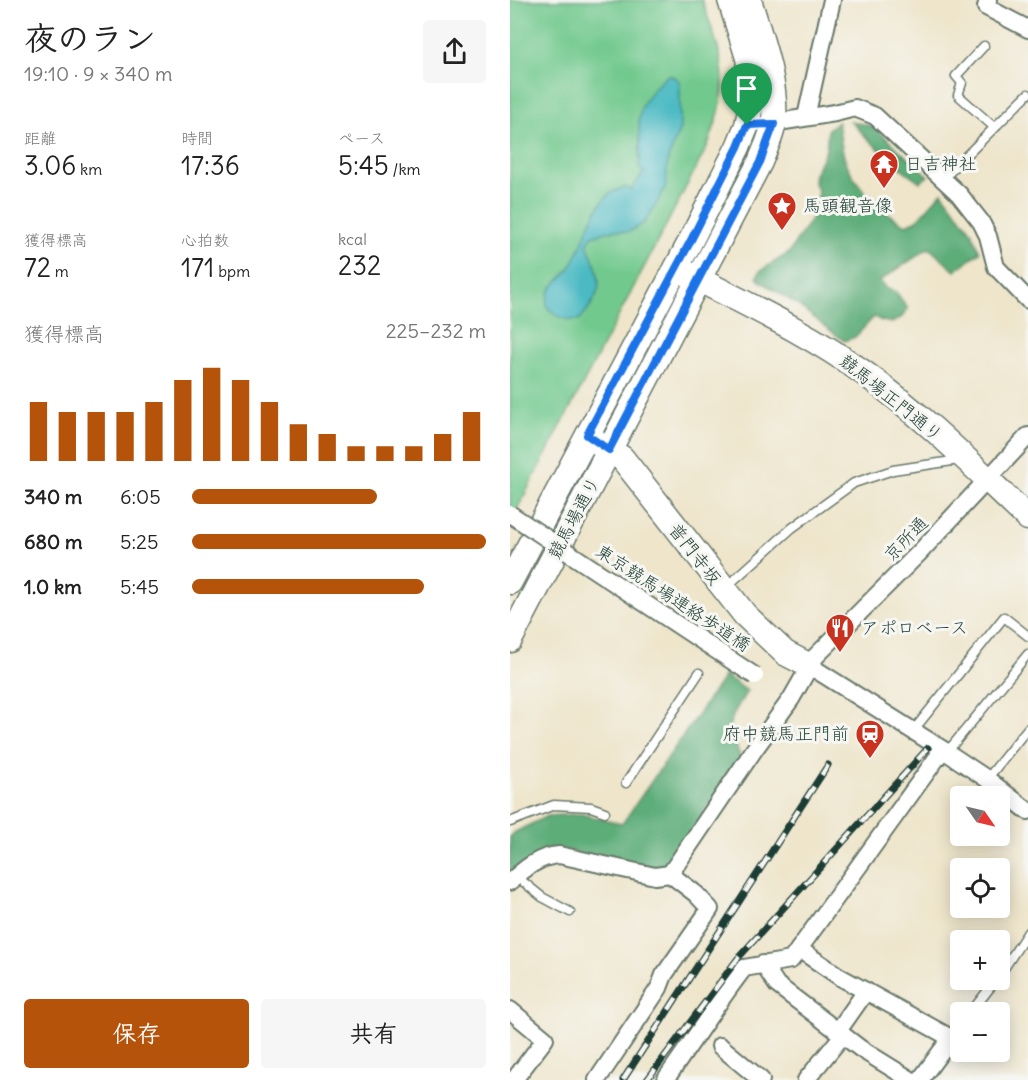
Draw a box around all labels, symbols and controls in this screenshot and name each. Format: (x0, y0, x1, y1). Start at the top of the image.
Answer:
text: 夜のラン (24, 17, 156, 59)
button: share (423, 20, 486, 83)
text: 19:10 · 9 × 340 m (24, 61, 173, 86)
pin (721, 63, 772, 125)
icon: arrive (730, 72, 763, 105)
text: 距離 (24, 128, 56, 148)
text: 時間 (181, 128, 213, 148)
text: ペース (338, 128, 385, 148)
temple icon: 日吉神社 (868, 148, 900, 190)
text: 3.06 (24, 149, 76, 182)
text: 17:36 (181, 149, 240, 182)
text: 5:45 (338, 149, 389, 182)
place label: 日吉神社 (905, 152, 977, 175)
text: km (76, 159, 102, 179)
text: /km (389, 159, 421, 179)
place icon: 馬頭観音像 (766, 190, 798, 232)
place label: 馬頭観音像 (803, 194, 893, 217)
text: kcal (338, 229, 367, 249)
text: 獲得標高 (24, 230, 88, 250)
text: 心拍数 (181, 230, 229, 250)
text: 232 (338, 249, 381, 282)
text: 72 (24, 251, 51, 284)
text: 171 (181, 251, 214, 284)
text: m (51, 261, 69, 281)
text: bpm (214, 261, 250, 281)
text: 225–232 m (386, 318, 486, 343)
text: 獲得標高 (24, 321, 104, 346)
street label: 競馬場正門通り (835, 349, 948, 446)
street label: 競馬場通り (542, 473, 605, 563)
text: 340 m (24, 484, 82, 509)
text: 6:05 (120, 484, 161, 509)
street label: 京所通 (879, 511, 933, 566)
street label: 普門寺坂 (664, 518, 727, 589)
text: 680 m (24, 529, 83, 554)
text: 5:25 (120, 529, 158, 554)
street label: 東京競馬場連絡歩道橋 (592, 539, 755, 656)
text: 1.0 km (24, 574, 82, 599)
text: 5:45 (120, 574, 159, 599)
restaurant icon: アポロベース (824, 612, 856, 654)
place label: アポロベース (861, 616, 968, 639)
station icon: 府中競馬正門前 (854, 718, 886, 760)
place label: 府中競馬正門前 (723, 722, 849, 745)
north arrow (950, 786, 1010, 846)
map controls (950, 786, 1010, 1062)
button: locate (950, 858, 1010, 918)
button: + (950, 930, 1010, 990)
button: 保存 (24, 999, 249, 1068)
button: 共有 (261, 999, 486, 1068)
button: − (950, 1002, 1010, 1062)

